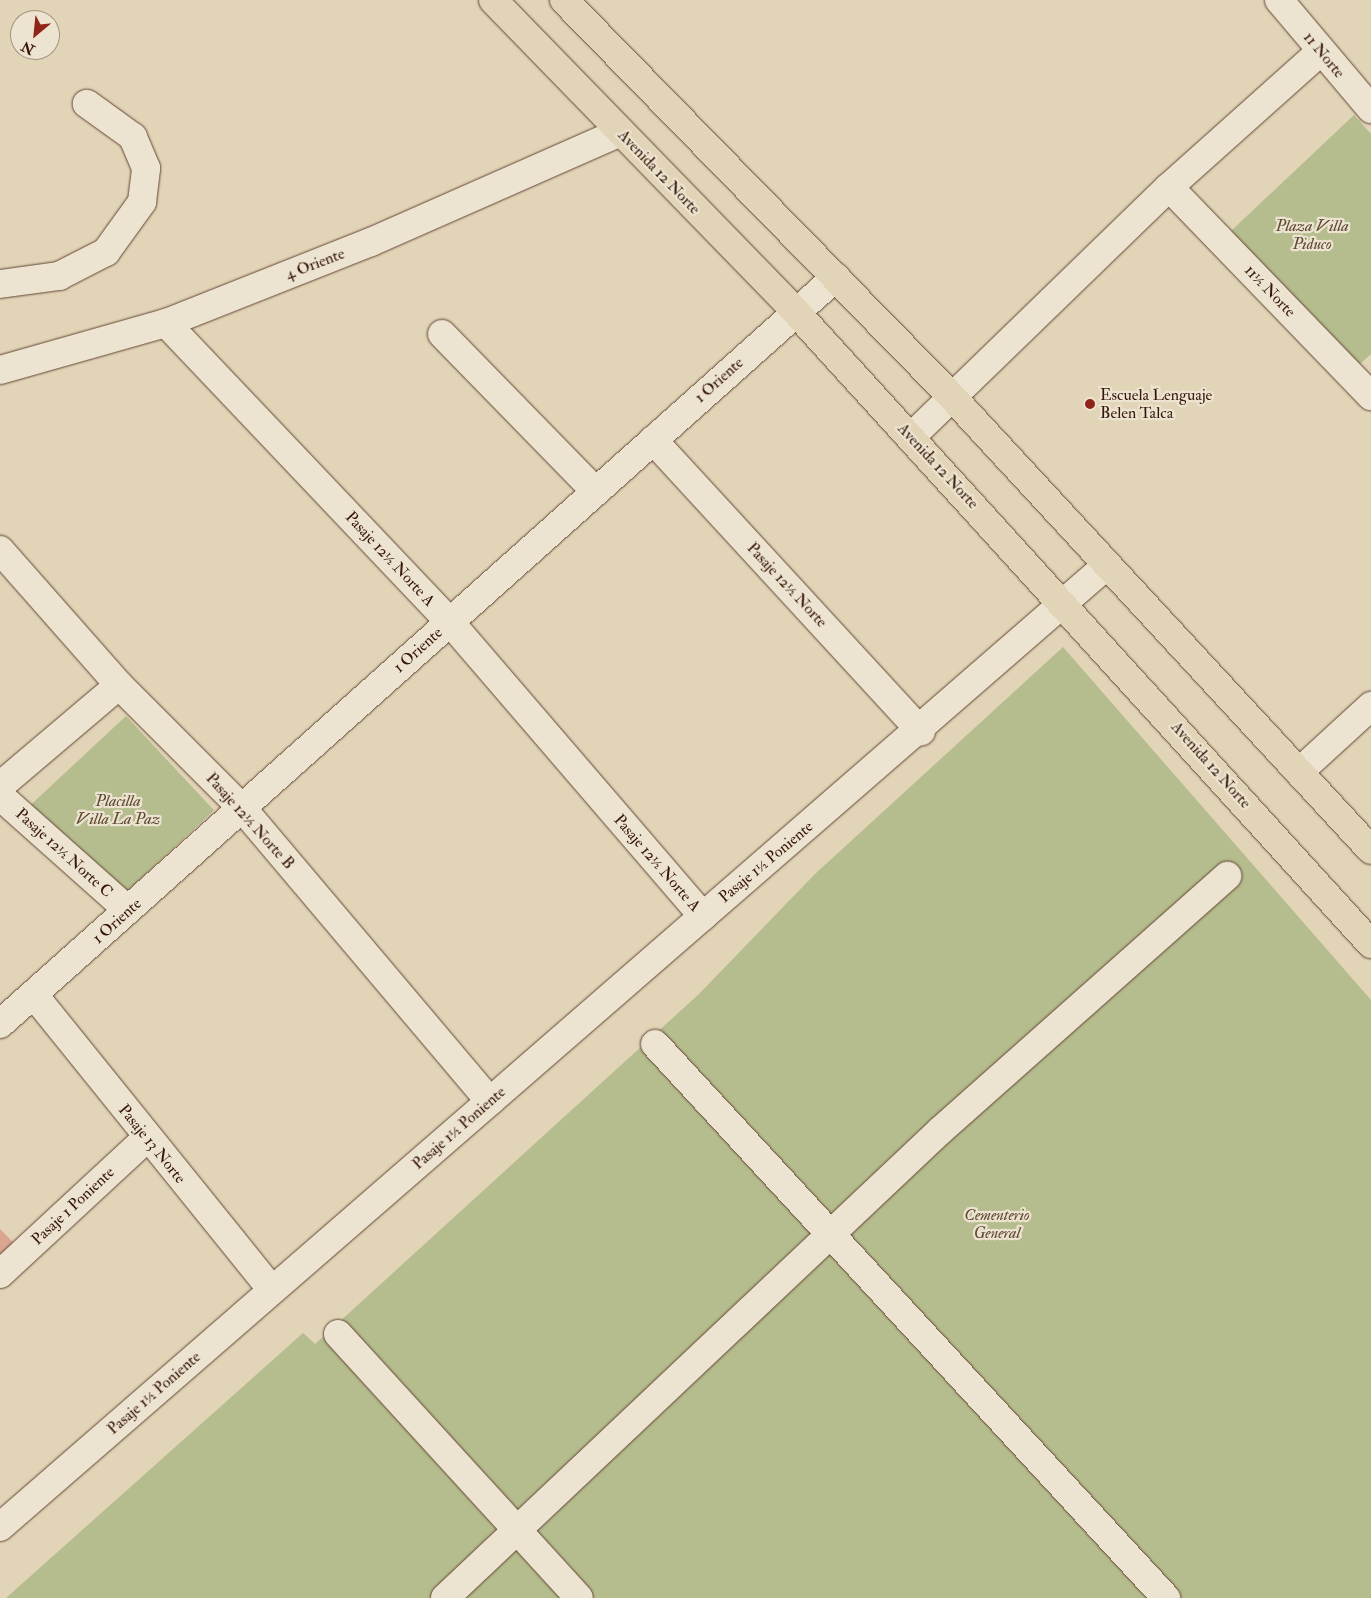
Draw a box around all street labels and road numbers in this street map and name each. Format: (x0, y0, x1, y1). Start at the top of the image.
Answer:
street label: 11 Norte (1299, 28, 1349, 82)
street label: Avenida 12 Norte (614, 126, 704, 218)
street label: 4 Oriente (283, 244, 347, 284)
street label: 11½ Norte (1240, 261, 1300, 321)
street label: 1 Oriente (691, 353, 747, 407)
street label: Avenida 12 Norte (893, 419, 983, 513)
street label: Pasaje 12½ Norte A (341, 508, 439, 610)
street label: Pasaje 12½ Norte (743, 539, 831, 631)
street label: 1 Oriente (390, 623, 446, 677)
street label: Avenida 12 Norte (1167, 718, 1255, 812)
street label: Pasaje 12½ Norte B (202, 769, 298, 873)
street label: Pasaje 12½ Norte C (11, 804, 117, 902)
street label: Pasaje 12½ Norte A (610, 810, 704, 916)
street label: Pasaje 1½ Poniente (715, 817, 817, 907)
street label: 1 Oriente (89, 894, 145, 948)
street label: Pasaje 1½ Poniente (408, 1082, 510, 1174)
street label: Pasaje 13 Norte (114, 1101, 190, 1187)
street label: Pasaje 1 Poniente (28, 1163, 118, 1249)
street label: Pasaje 1½ Poniente (103, 1347, 205, 1439)

